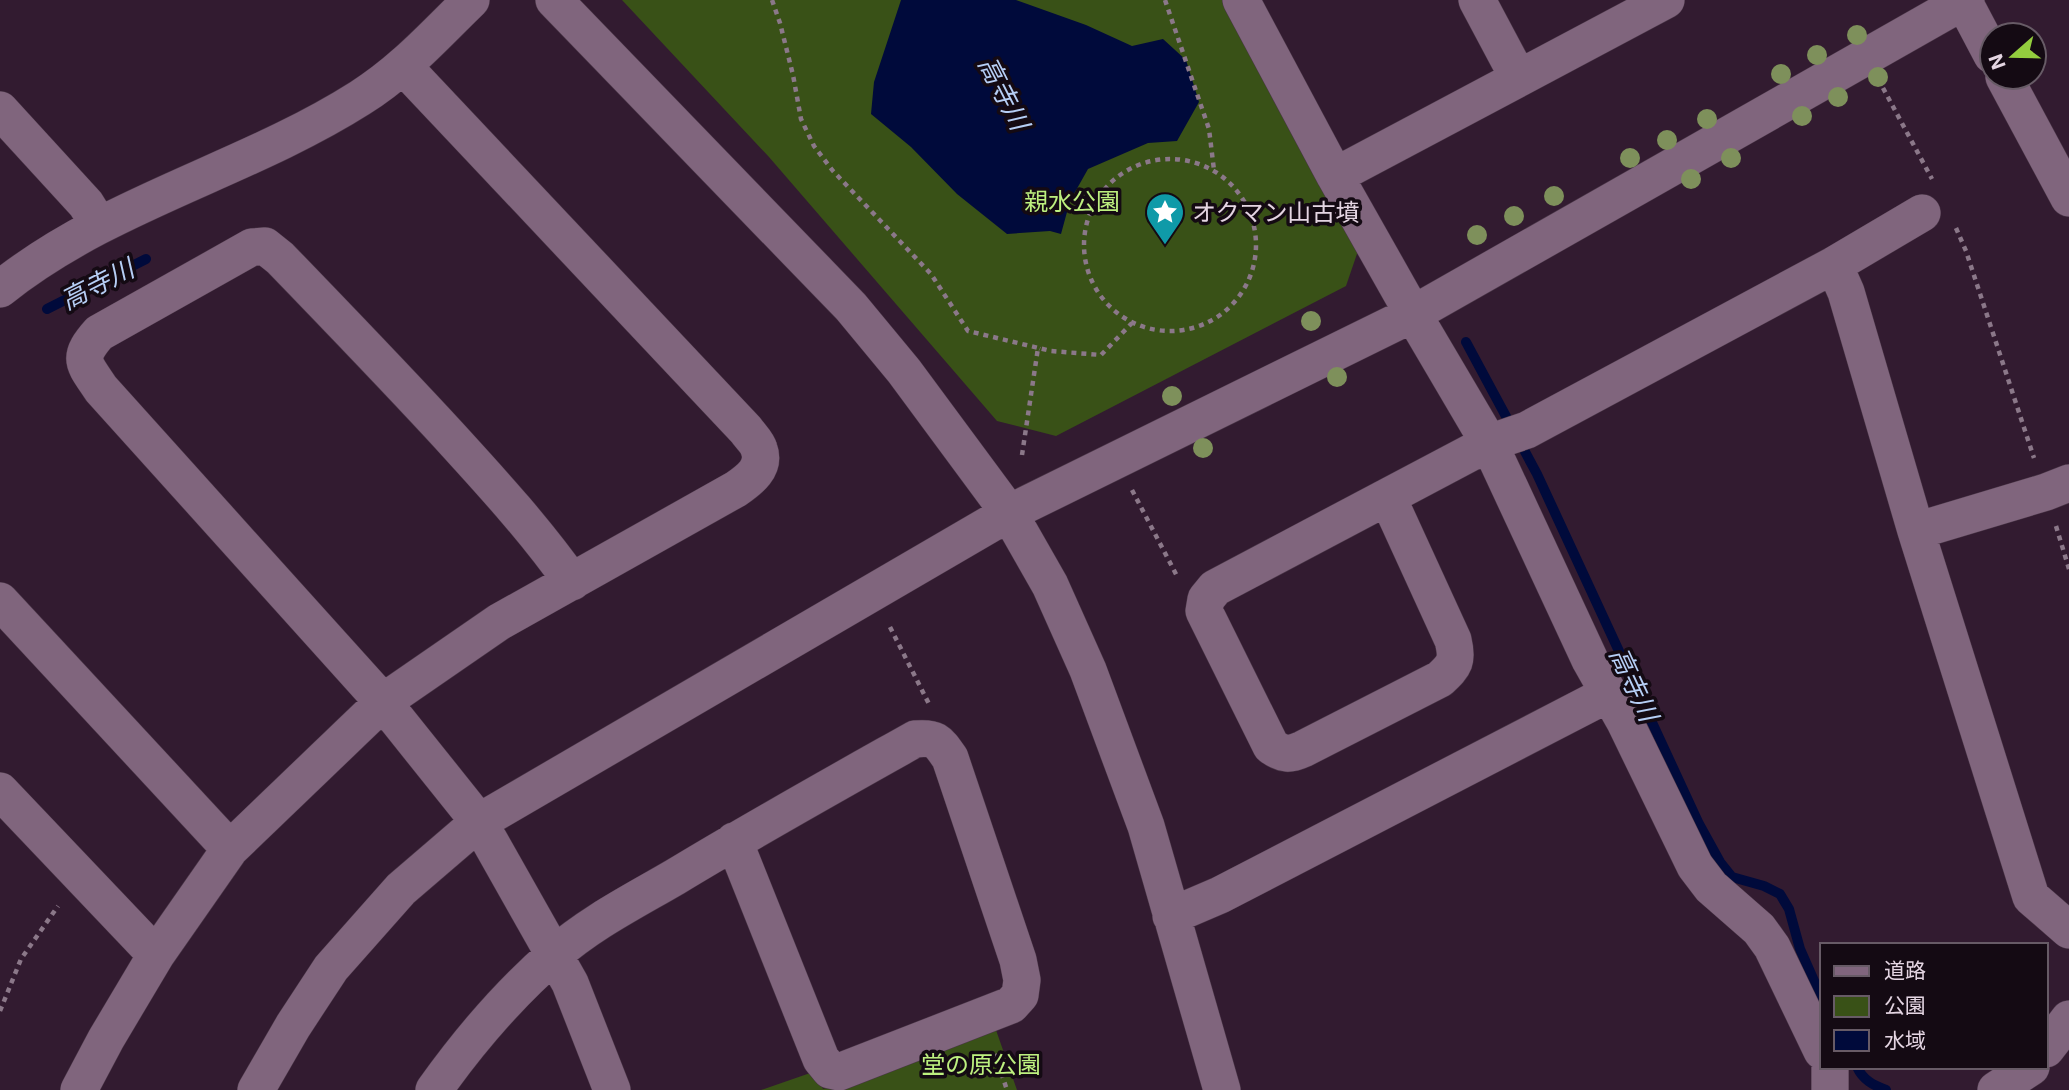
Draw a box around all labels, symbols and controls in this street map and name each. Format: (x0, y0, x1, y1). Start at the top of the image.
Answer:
north arrow (1978, 21, 2048, 91)
water label: 高寺川 (972, 51, 1037, 137)
text: N (1984, 51, 2011, 72)
park label: 親水公園 (1024, 187, 1120, 216)
place icon: オクマン山古墳 (1144, 191, 1186, 246)
place label: オクマン山古墳 (1192, 198, 1360, 227)
water label: 高寺川 (55, 251, 141, 316)
water label: 高寺川 (1603, 642, 1666, 729)
legend (1820, 943, 2048, 1069)
text: 道路 (1884, 958, 1926, 983)
text: 公園 (1884, 993, 1926, 1018)
text: 水域 (1884, 1028, 1926, 1053)
park label: 堂の原公園 (921, 1050, 1041, 1079)

